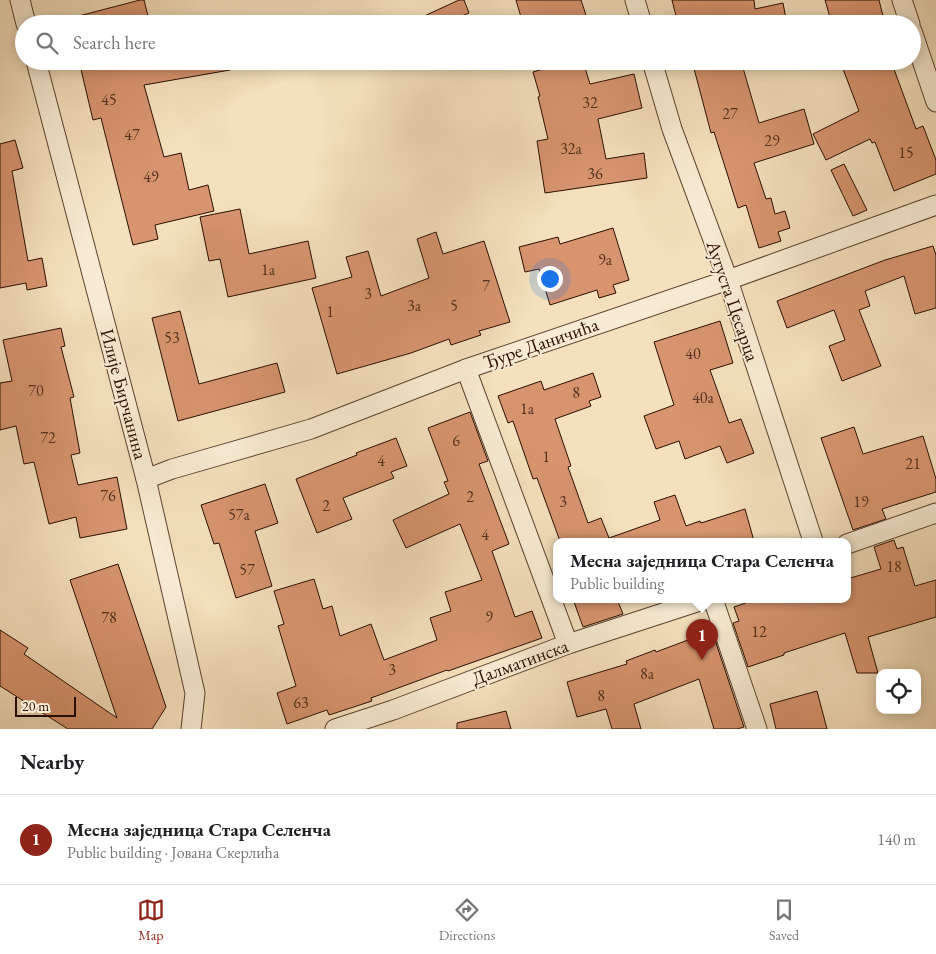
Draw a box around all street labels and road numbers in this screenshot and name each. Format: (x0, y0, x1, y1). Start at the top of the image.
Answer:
street label: Аугуста Цесарца (700, 236, 765, 365)
street label: Ђуре Даничића (480, 311, 602, 374)
street label: Илије Бирчанина (95, 326, 154, 463)
street label: Далматинска (468, 633, 572, 691)

